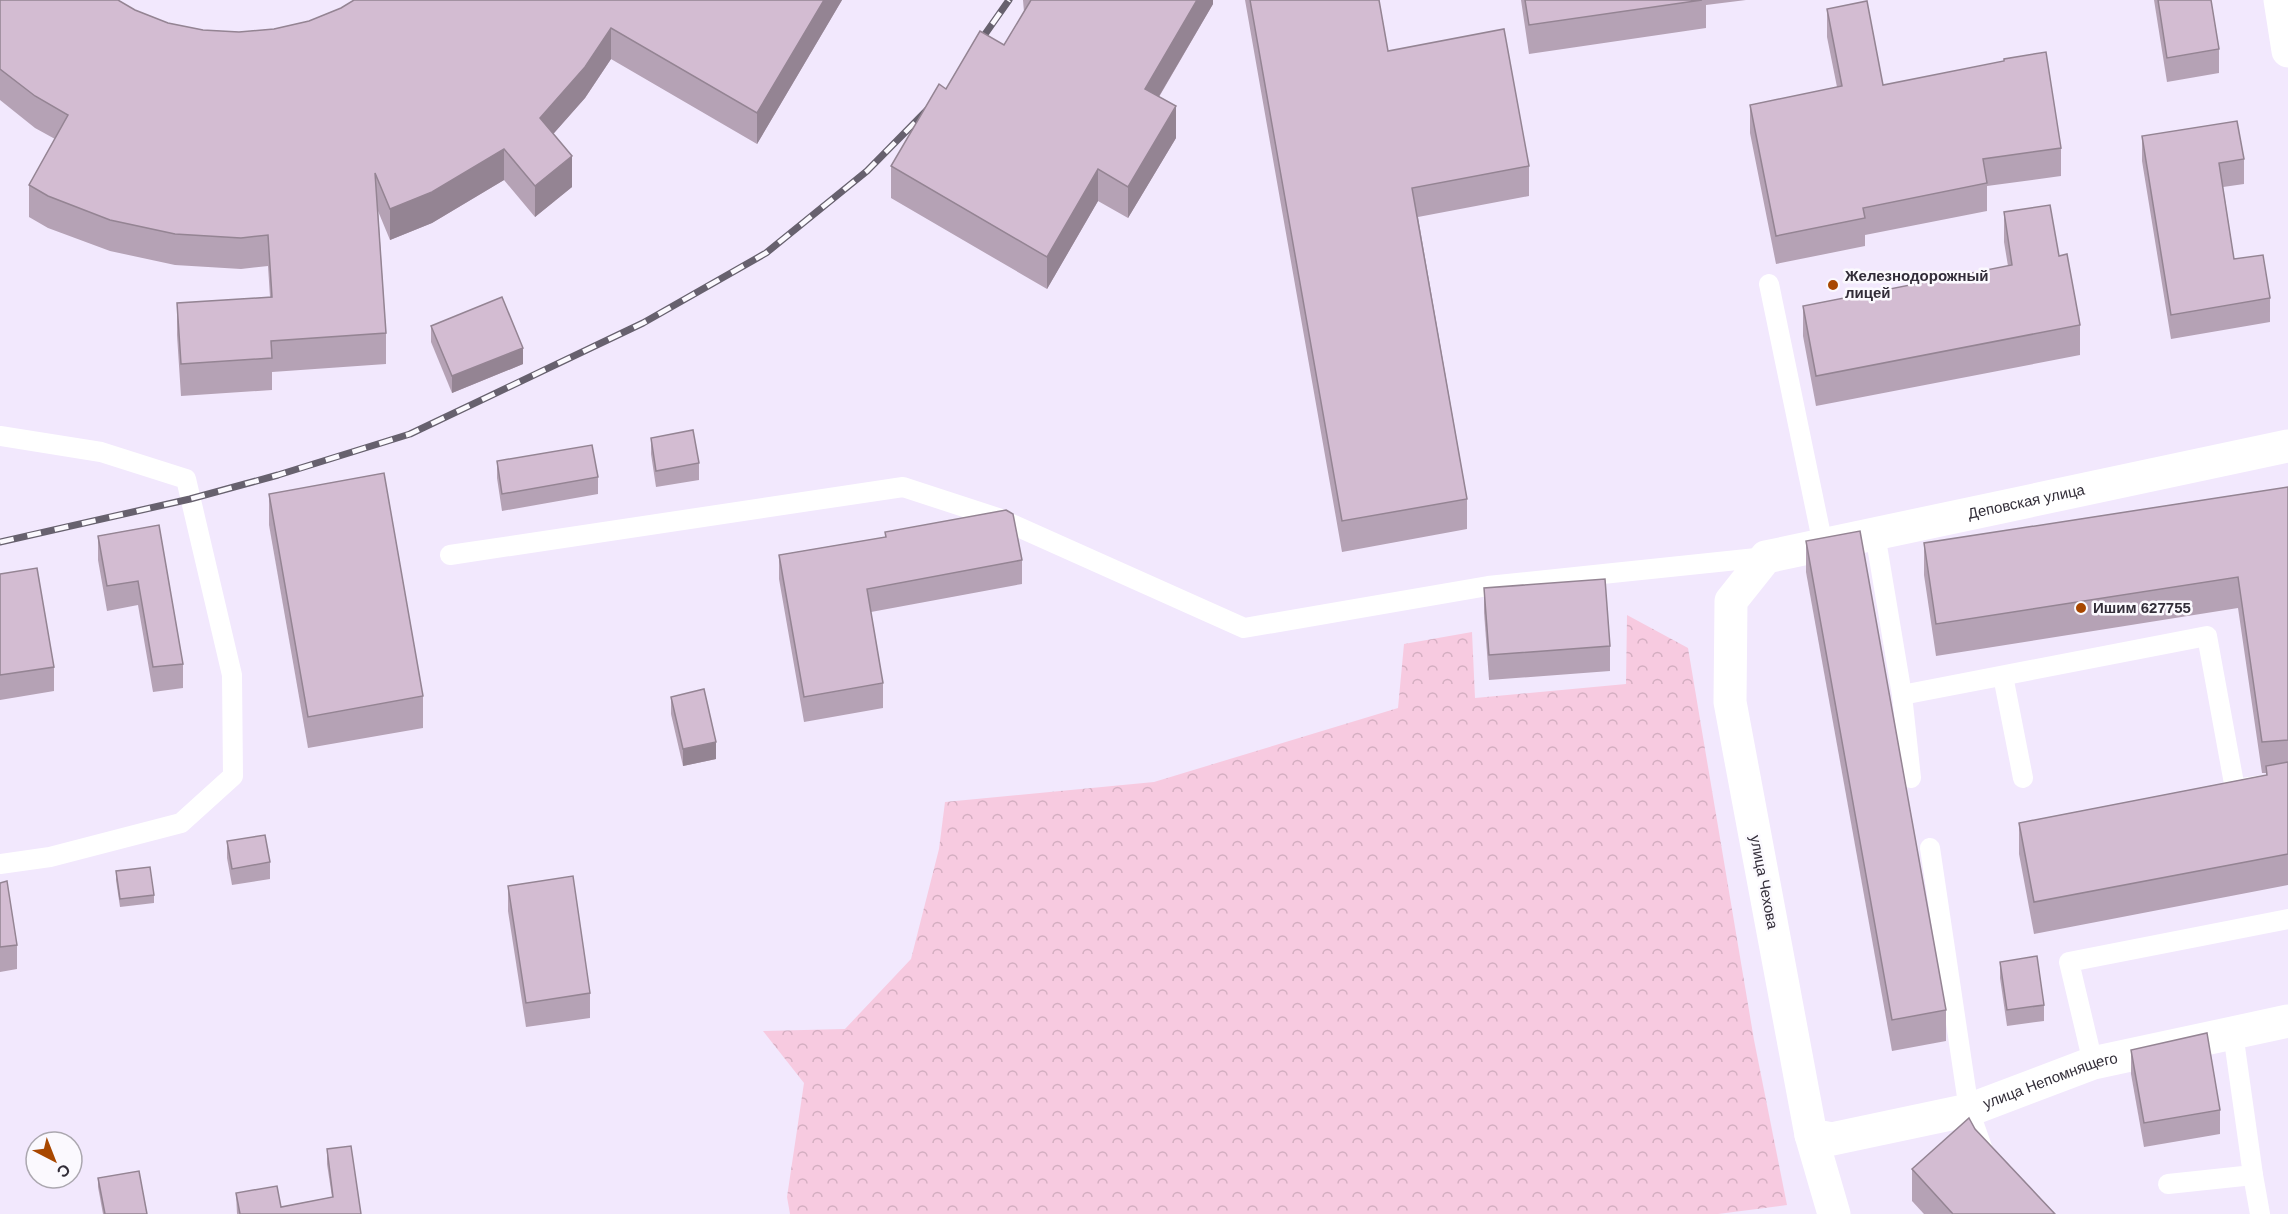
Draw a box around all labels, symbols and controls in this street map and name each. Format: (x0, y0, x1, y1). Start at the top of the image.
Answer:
place label: Железнодорожный лицей (1844, 267, 1989, 301)
marker: Железнодорожный лицей (1826, 278, 1840, 292)
street label: Деповская улица (1966, 480, 2087, 522)
place label: Ишим 627755 (2093, 599, 2191, 616)
marker: Ишим 627755 (2074, 601, 2088, 615)
street label: улица Чехова (1747, 834, 1782, 931)
street label: улица Непомнящего (1980, 1049, 2119, 1112)
north arrow (24, 1130, 84, 1190)
text: С (53, 1161, 74, 1181)

